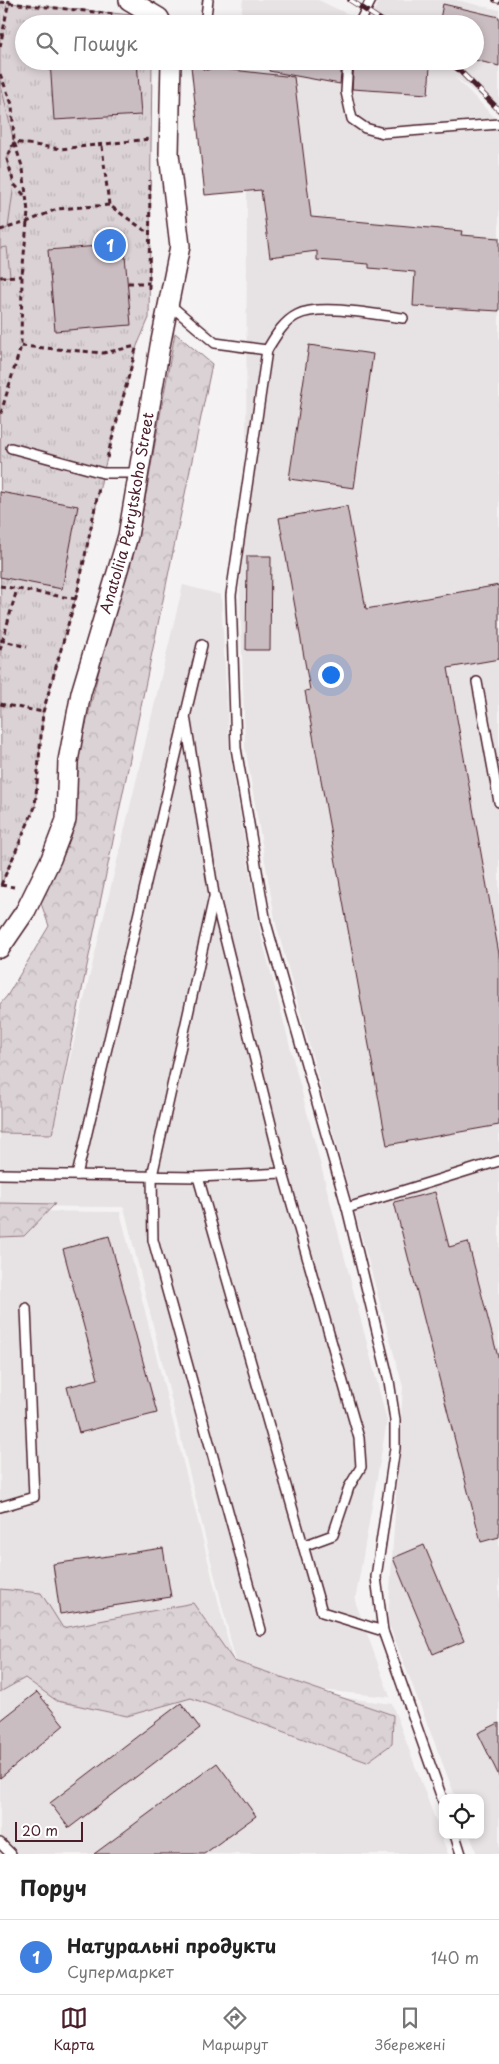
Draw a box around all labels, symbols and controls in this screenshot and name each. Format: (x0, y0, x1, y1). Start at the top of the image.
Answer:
search box (15, 15, 484, 70)
icon: search (33, 29, 61, 57)
text: Пошук (73, 29, 138, 57)
pin: 1 (94, 226, 126, 264)
street label: Anatoliia Petrytskoho Street (92, 410, 159, 616)
your location (318, 662, 344, 688)
map controls (439, 1794, 484, 1839)
button: locate (439, 1794, 484, 1839)
scale bar (15, 1819, 82, 1842)
text: 20 m (22, 1820, 58, 1841)
text: Поруч (20, 1871, 87, 1903)
text: Натуральні продукти (67, 1931, 276, 1959)
text: 1 (32, 1945, 40, 1969)
text: 140 m (431, 1945, 479, 1969)
text: Супермаркет (67, 1959, 174, 1983)
tab: Карта (54, 2004, 95, 2055)
tab: Маршрут (202, 2004, 268, 2055)
tab: Збережені (375, 2004, 445, 2055)

